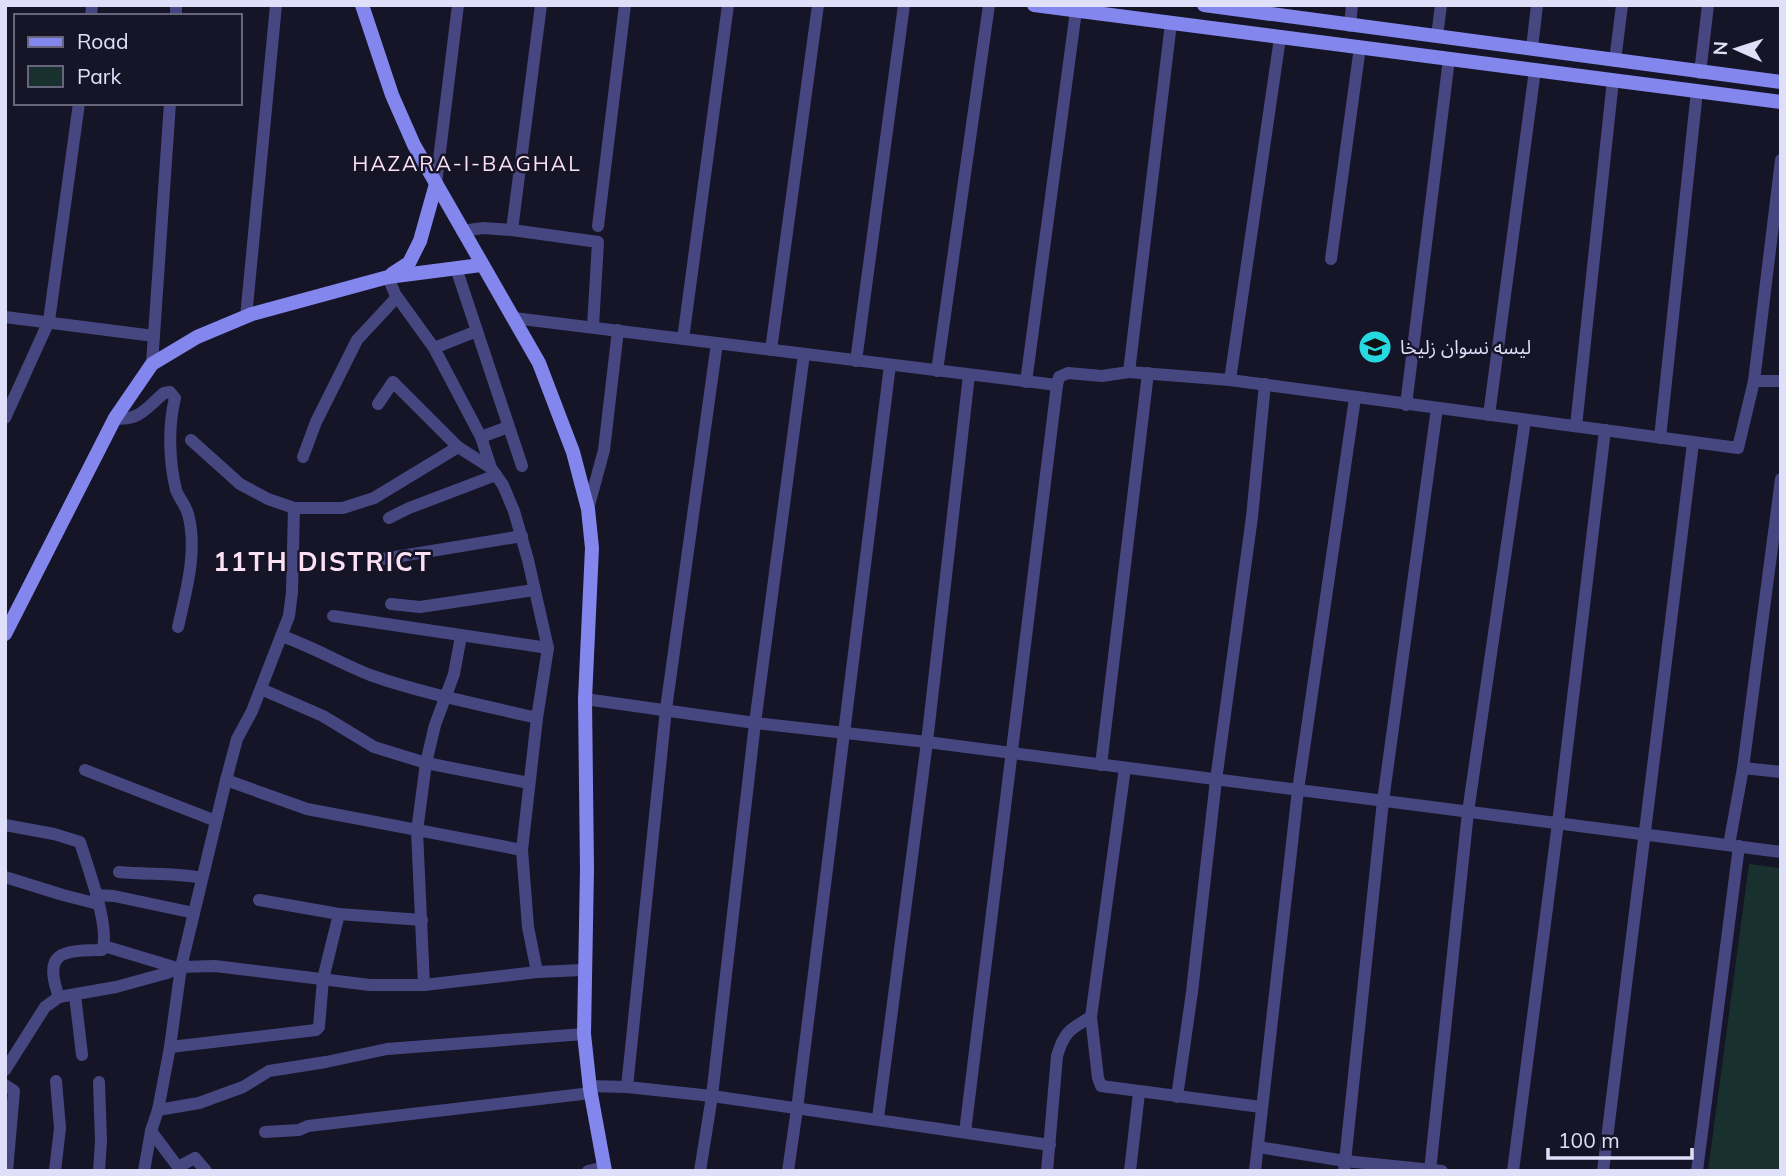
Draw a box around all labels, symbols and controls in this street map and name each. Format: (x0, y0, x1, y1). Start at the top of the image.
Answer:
legend (14, 14, 242, 105)
north arrow (1702, 14, 1772, 84)
text: Road (77, 28, 128, 54)
text: N (1708, 40, 1732, 56)
text: Park (77, 63, 121, 89)
district label: HAZARA-I-BAGHAL (352, 150, 582, 176)
school or university icon: لیسه نسوان زلیخا (1356, 328, 1394, 366)
place label: لیسه نسوان زلیخا (1400, 335, 1531, 359)
district label: 11TH DISTRICT (213, 545, 433, 578)
scale bar (1548, 1116, 1692, 1160)
text: 100 m (1558, 1127, 1620, 1153)

